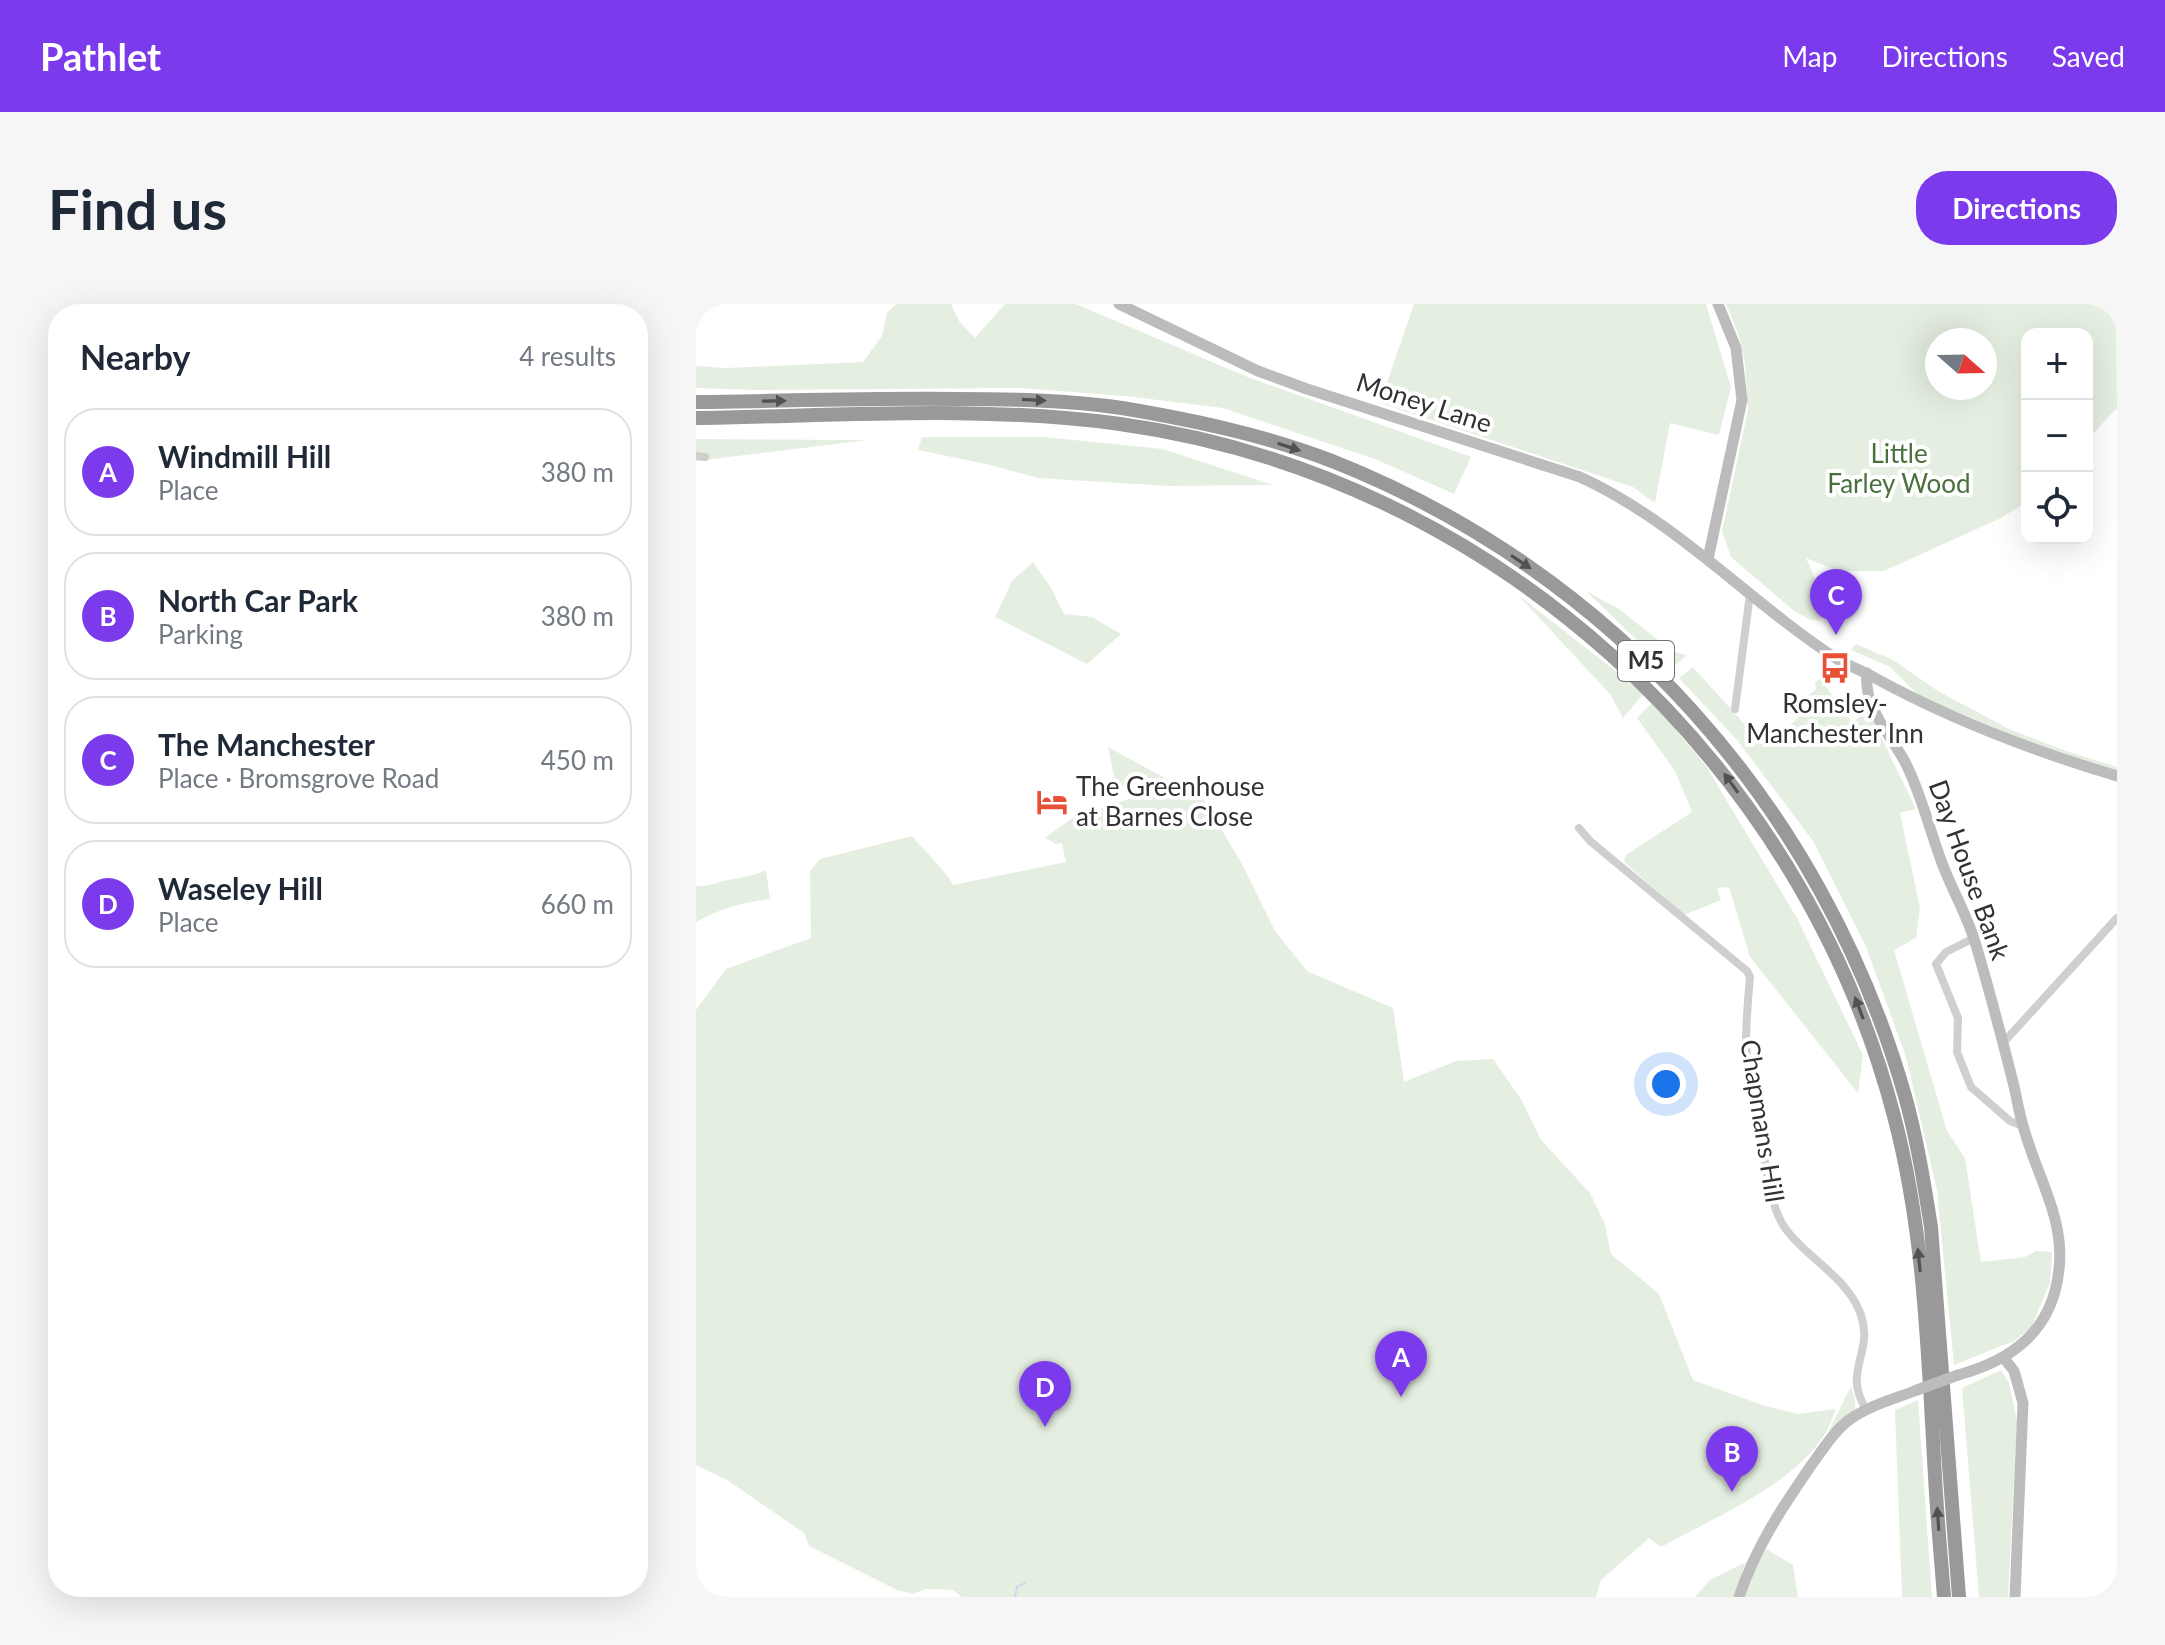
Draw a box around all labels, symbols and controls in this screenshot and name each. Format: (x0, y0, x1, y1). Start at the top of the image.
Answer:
text: Pathlet (40, 33, 161, 79)
text: Map (1782, 39, 1837, 73)
text: Directions (1881, 39, 2008, 73)
text: Saved (2052, 39, 2125, 73)
button: Directions (1916, 171, 2117, 245)
text: Find us (48, 175, 227, 242)
north arrow (1925, 328, 1997, 400)
map controls (2021, 328, 2093, 544)
button: + (2021, 328, 2093, 400)
text: Nearby (80, 336, 191, 377)
text: 4 results (519, 340, 616, 372)
street label: Money Lane (1353, 365, 1496, 439)
one-way arrow (1022, 394, 1047, 407)
one-way arrow (762, 395, 787, 407)
button: − (2021, 400, 2093, 472)
park label: Little Farley Wood (1827, 437, 1971, 499)
text: Windmill Hill (158, 438, 331, 474)
one-way arrow (1277, 441, 1301, 454)
text: A (99, 456, 117, 488)
text: 380 m (541, 456, 614, 488)
button: locate (2021, 472, 2093, 544)
text: Place (158, 474, 219, 506)
one-way arrow (1511, 554, 1532, 569)
pin: C (1810, 569, 1862, 635)
text: North Car Park (158, 582, 358, 618)
text: B (99, 600, 117, 632)
text: 380 m (541, 600, 614, 632)
text: Parking (158, 618, 243, 650)
road number: M5 (1618, 641, 1674, 681)
bus stop icon: Romsley- Manchester Inn (1818, 651, 1852, 685)
place label: Romsley- Manchester Inn (1746, 687, 1924, 749)
text: The Manchester (158, 726, 375, 762)
text: C (99, 744, 117, 776)
text: 450 m (541, 744, 614, 776)
text: Place · Bromsgrove Road (158, 762, 439, 794)
place label: The Greenhouse at Barnes Close (1076, 770, 1264, 832)
one-way arrow (1723, 773, 1739, 793)
street label: Day House Bank (1923, 775, 2018, 965)
hotel icon: The Greenhouse at Barnes Close (1035, 785, 1069, 819)
text: Waseley Hill (158, 870, 323, 906)
text: D (98, 888, 118, 920)
text: 660 m (541, 888, 614, 920)
text: Place (158, 906, 219, 938)
one-way arrow (1852, 996, 1865, 1020)
street label: Chapmans Hill (1734, 1037, 1792, 1204)
your location (1646, 1064, 1686, 1104)
one-way arrow (1912, 1247, 1925, 1272)
pin: A (1375, 1331, 1427, 1397)
pin: D (1019, 1361, 1071, 1427)
pin: B (1706, 1426, 1758, 1492)
one-way arrow (1931, 1506, 1944, 1531)

